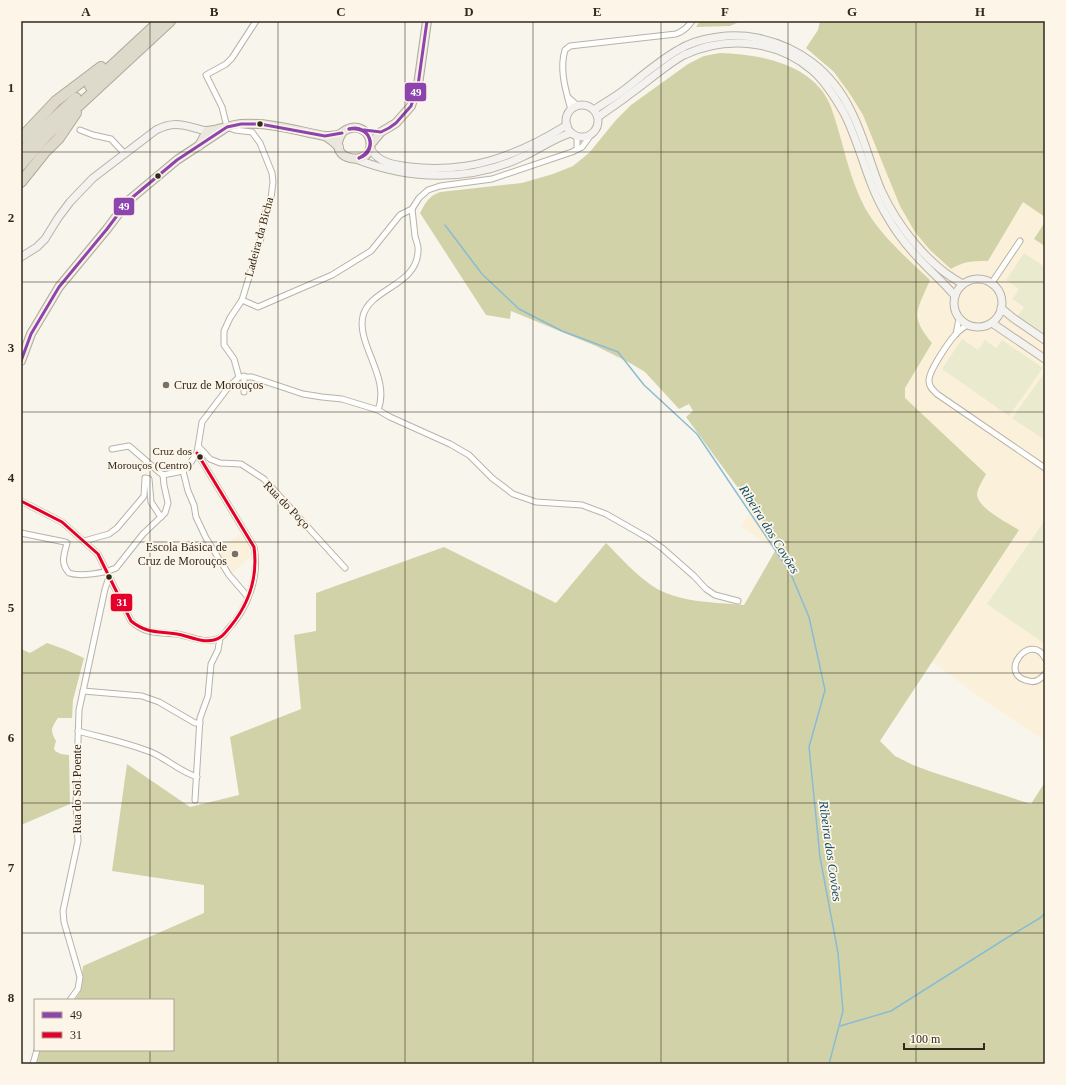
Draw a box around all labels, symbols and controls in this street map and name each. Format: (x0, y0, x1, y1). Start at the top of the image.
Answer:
text: A (81, 4, 91, 19)
text: B (210, 4, 219, 19)
text: C (336, 4, 346, 19)
text: D (464, 4, 474, 19)
text: E (593, 4, 601, 19)
text: F (721, 4, 729, 19)
text: G (847, 4, 857, 19)
text: H (975, 4, 985, 19)
text: 1 (8, 80, 14, 95)
line badge: 49 (404, 82, 427, 102)
text: 49 (411, 86, 422, 98)
unlabelled marker (255, 119, 265, 129)
unlabelled marker (153, 171, 163, 181)
street label: Ladeira da Bicha (242, 195, 277, 278)
line badge: 49 (113, 197, 135, 216)
text: 49 (119, 200, 130, 212)
text: 2 (8, 210, 14, 225)
text: 3 (8, 340, 15, 355)
place label: Cruz de Morouços (174, 378, 264, 392)
marker: Cruz de Morouços (161, 380, 171, 390)
place label: Cruz dos Morouços (Centro) (107, 445, 192, 472)
marker: Cruz dos Morouços (Centro) (195, 452, 205, 462)
text: 4 (8, 470, 15, 485)
street label: Rua do Poço (261, 478, 313, 532)
water label: Ribeira dos Covões (736, 481, 803, 576)
place label: Escola Básica de Cruz de Morouços (138, 540, 227, 568)
marker: Escola Básica de Cruz de Morouços (230, 549, 240, 559)
unlabelled marker (104, 572, 114, 582)
line badge: 31 (110, 593, 133, 612)
text: 31 (117, 596, 128, 608)
text: 5 (8, 600, 15, 615)
text: 6 (8, 730, 15, 745)
street label: Rua do Sol Poente (70, 745, 84, 834)
water label: Ribeira dos Covões (816, 799, 845, 903)
text: 7 (8, 860, 15, 875)
text: 8 (8, 990, 15, 1005)
legend (34, 999, 174, 1051)
text: 49 (70, 1008, 82, 1022)
scale bar (904, 1025, 984, 1051)
text: 31 (70, 1028, 82, 1042)
text: 100 m (910, 1032, 941, 1046)

